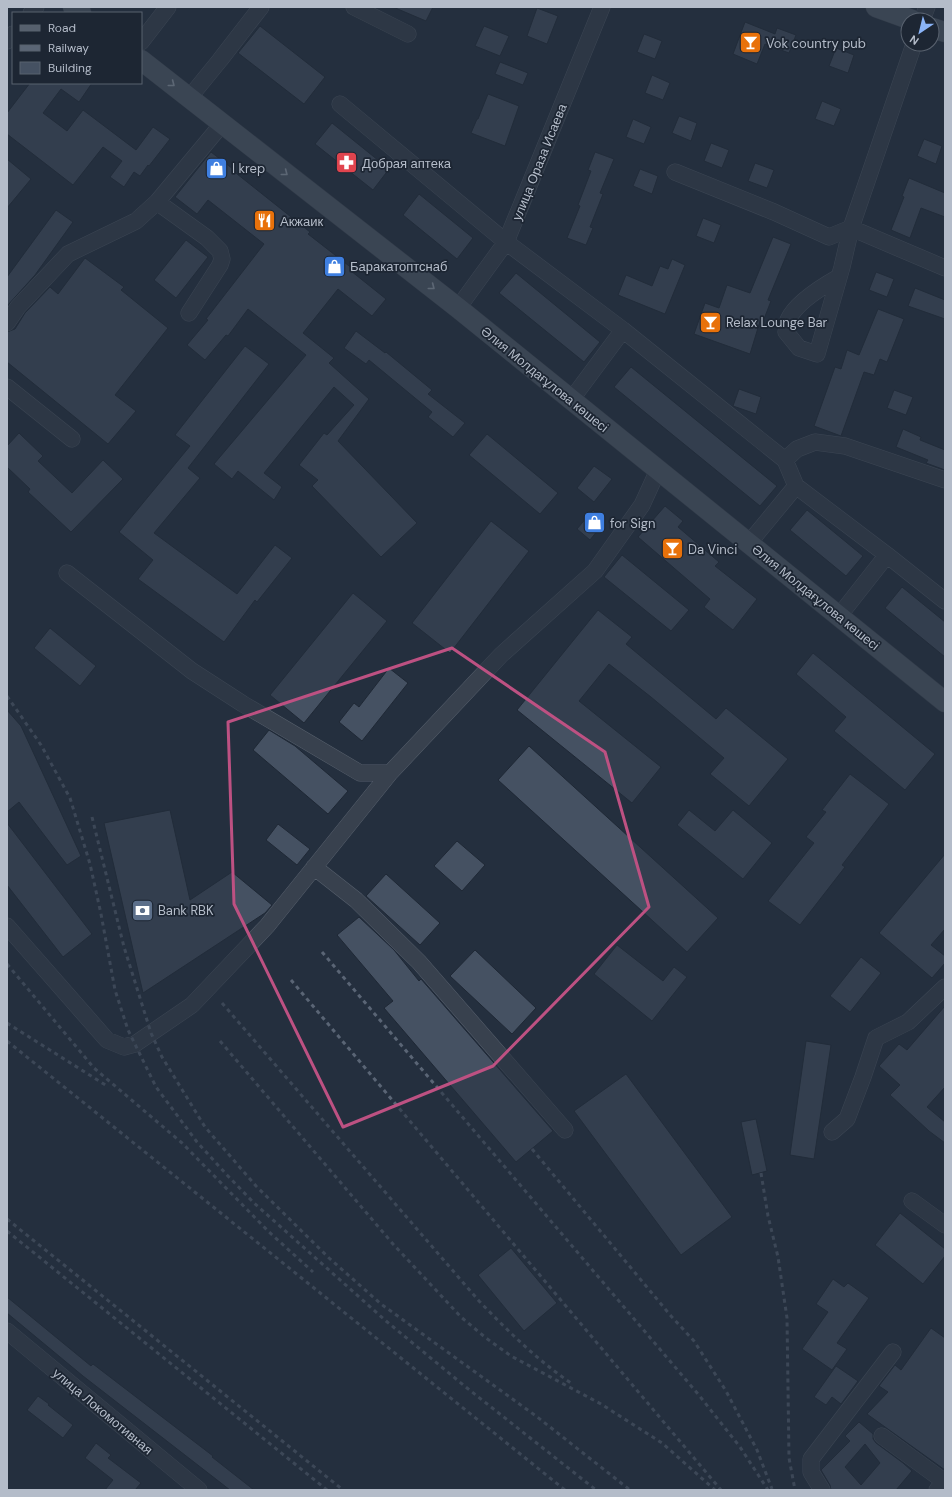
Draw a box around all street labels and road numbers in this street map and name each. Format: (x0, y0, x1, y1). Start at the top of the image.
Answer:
street label: улица Ораза Исаева (508, 101, 571, 223)
street label: Әлия Молдағұлова көшесі (478, 323, 612, 436)
street label: Әлия Молдағұлова көшесі (749, 541, 883, 654)
street label: улица Локомотивная (49, 1365, 156, 1458)

